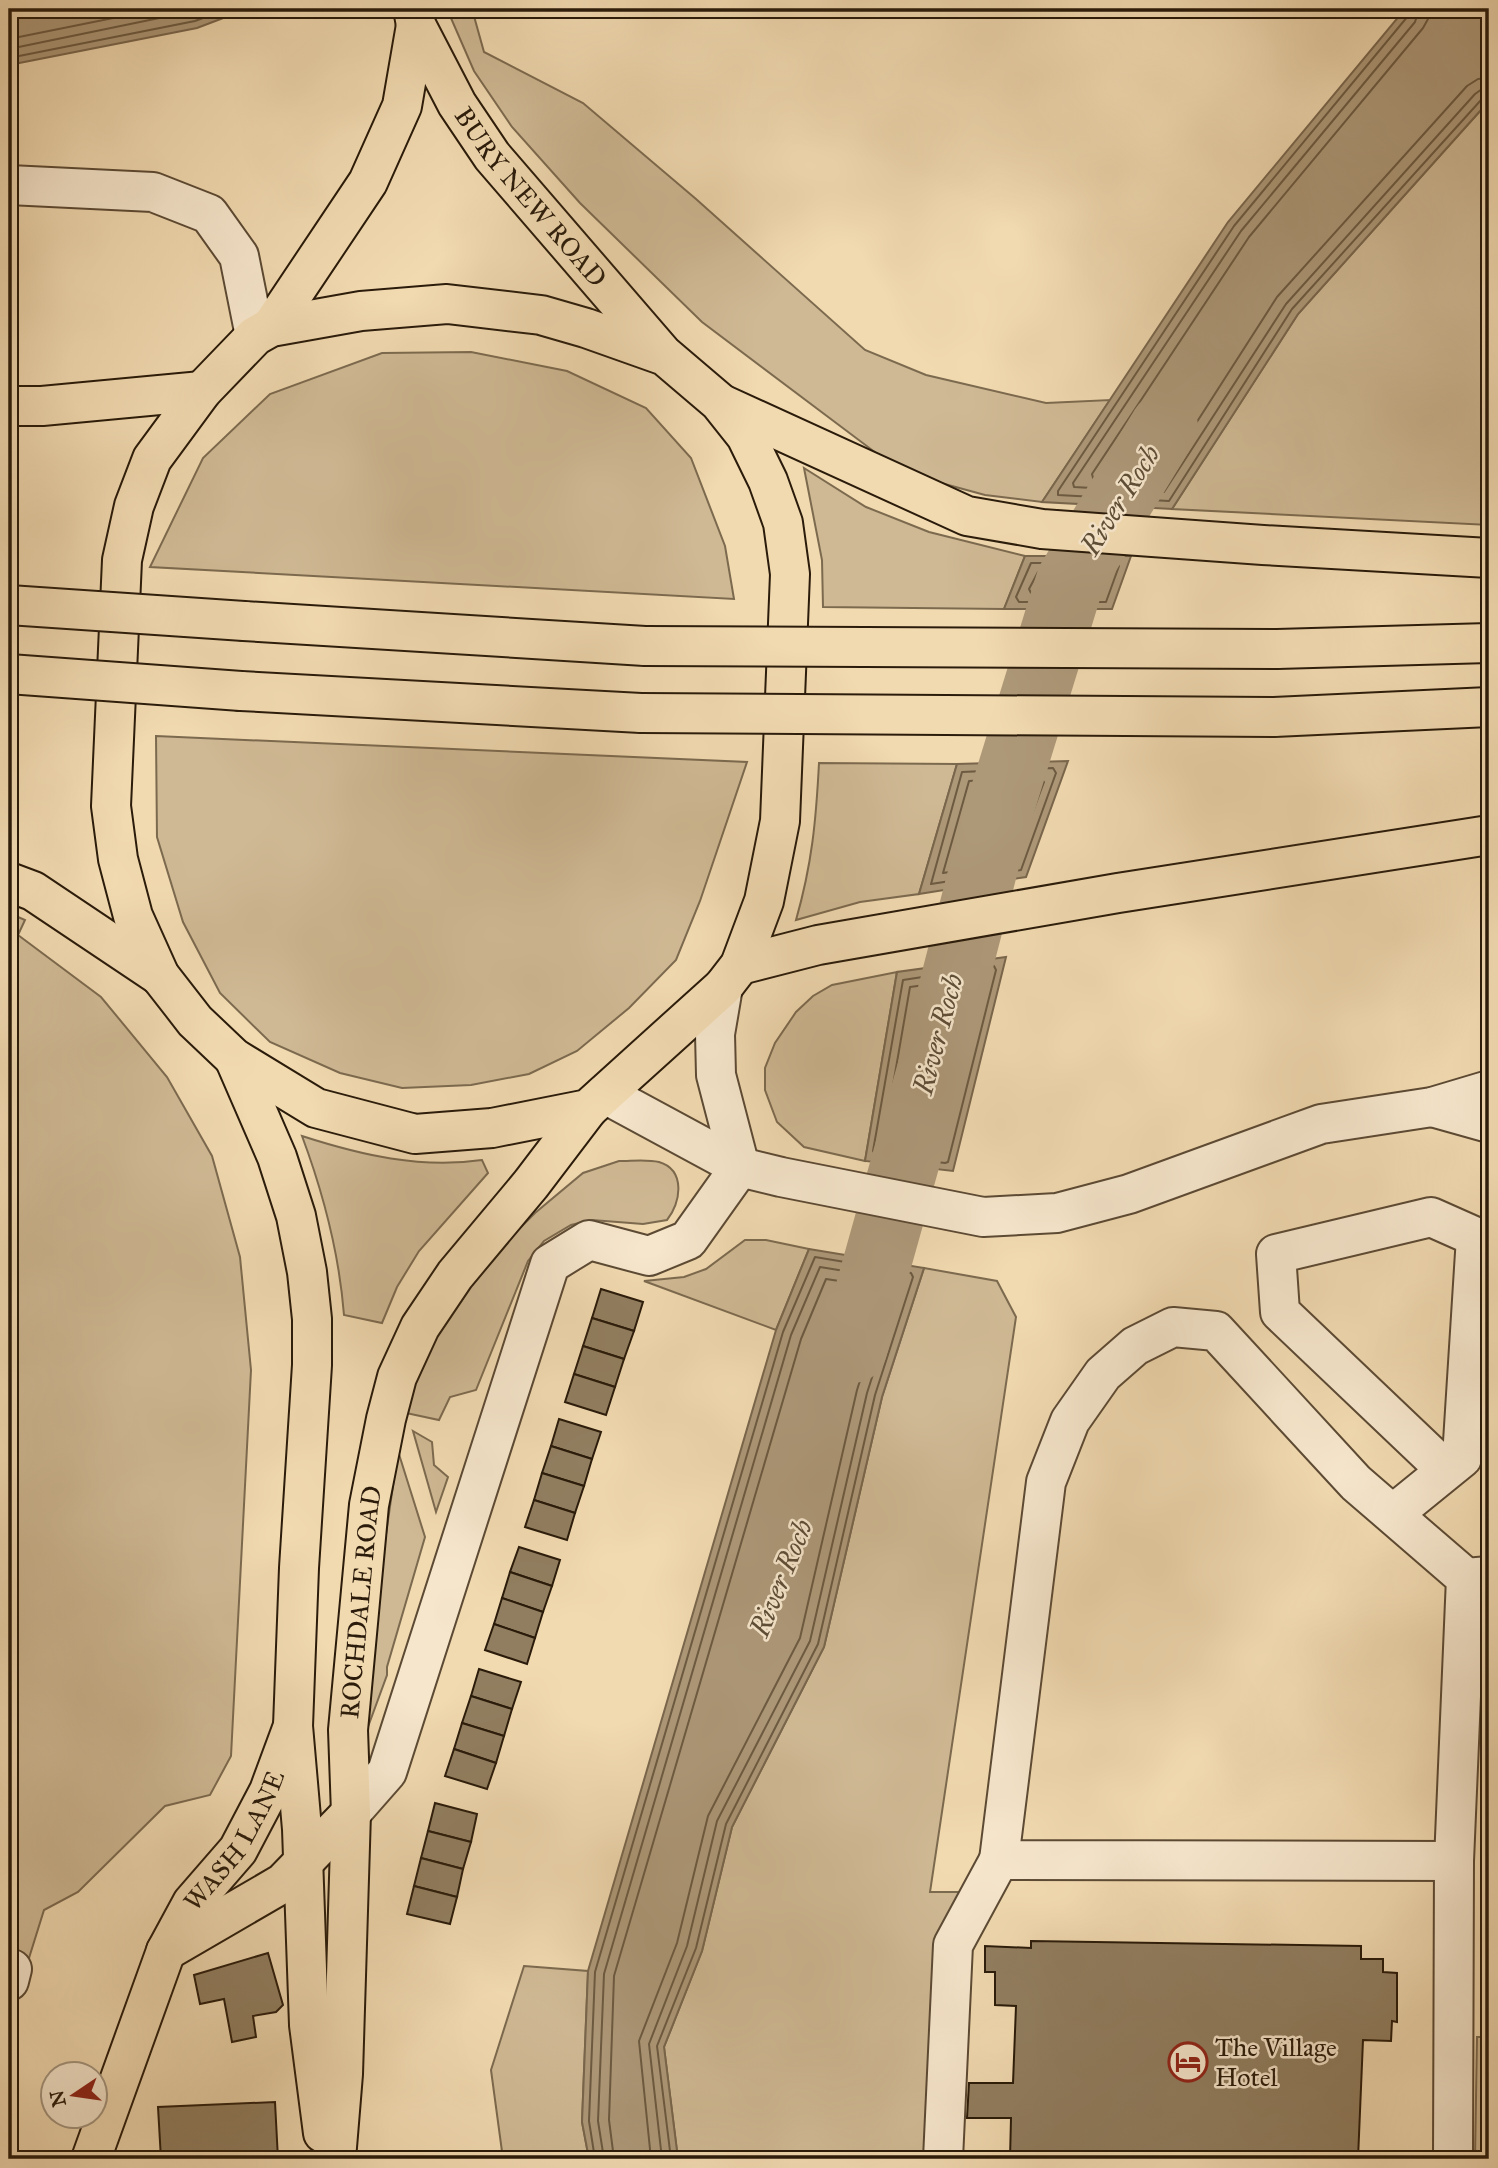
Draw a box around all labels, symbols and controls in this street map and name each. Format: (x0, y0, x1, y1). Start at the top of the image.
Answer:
street label: BURY NEW ROAD (448, 101, 614, 293)
water label: River Roch (1072, 438, 1168, 562)
water label: River Roch (905, 970, 971, 1099)
street label: ROCHDALE ROAD (333, 1483, 388, 1720)
water label: River Roch (741, 1514, 820, 1643)
street label: WASH LANE (177, 1766, 291, 1917)
place label: The Village Hotel (1215, 2031, 1337, 2093)
hotel icon: The Village Hotel (1167, 2041, 1209, 2083)
north arrow (38, 2060, 108, 2130)
text: N (45, 2088, 71, 2109)

